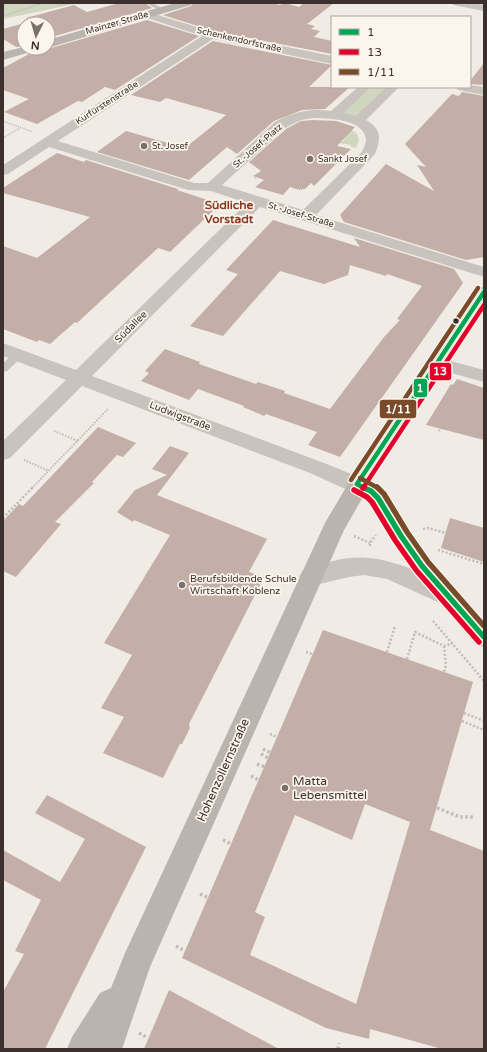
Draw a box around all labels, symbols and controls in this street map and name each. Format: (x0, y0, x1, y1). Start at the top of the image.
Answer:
street label: Mainzer Straße (84, 9, 150, 37)
north arrow (16, 16, 56, 56)
legend (331, 16, 471, 88)
street label: Schenkendorfstraße (196, 25, 282, 55)
text: 1 (367, 25, 375, 39)
text: N (30, 39, 40, 52)
text: 13 (367, 45, 382, 59)
text: 1/11 (367, 65, 395, 79)
street label: Kurfürstenstraße (74, 79, 140, 127)
street label: St.-Josef-Platz (231, 121, 285, 170)
marker: St. Josef (139, 141, 149, 151)
place label: St. Josef (152, 141, 189, 152)
marker: Sankt Josef (305, 154, 315, 164)
place label: Sankt Josef (318, 154, 368, 165)
district label: Südliche Vorstadt (205, 198, 254, 226)
street label: St.-Josef-Straße (267, 200, 335, 230)
street label: Südallee (112, 308, 150, 346)
unlabelled marker (451, 316, 461, 326)
line badge: 13 (429, 362, 452, 381)
text: 13 (433, 365, 447, 378)
line badge: 1 (413, 378, 428, 398)
text: 1 (417, 382, 424, 395)
street label: Ludwigstraße (148, 399, 213, 433)
line badge: 1/11 (379, 399, 417, 419)
text: 1/11 (385, 403, 411, 416)
place label: Berufsbildende Schule Wirtschaft Koblenz (190, 573, 297, 597)
marker: Berufsbildende Schule Wirtschaft Koblenz (177, 580, 187, 590)
street label: Hohenzollernstraße (194, 716, 252, 824)
place label: Matta Lebensmittel (293, 774, 367, 802)
marker: Matta Lebensmittel (280, 783, 290, 793)

